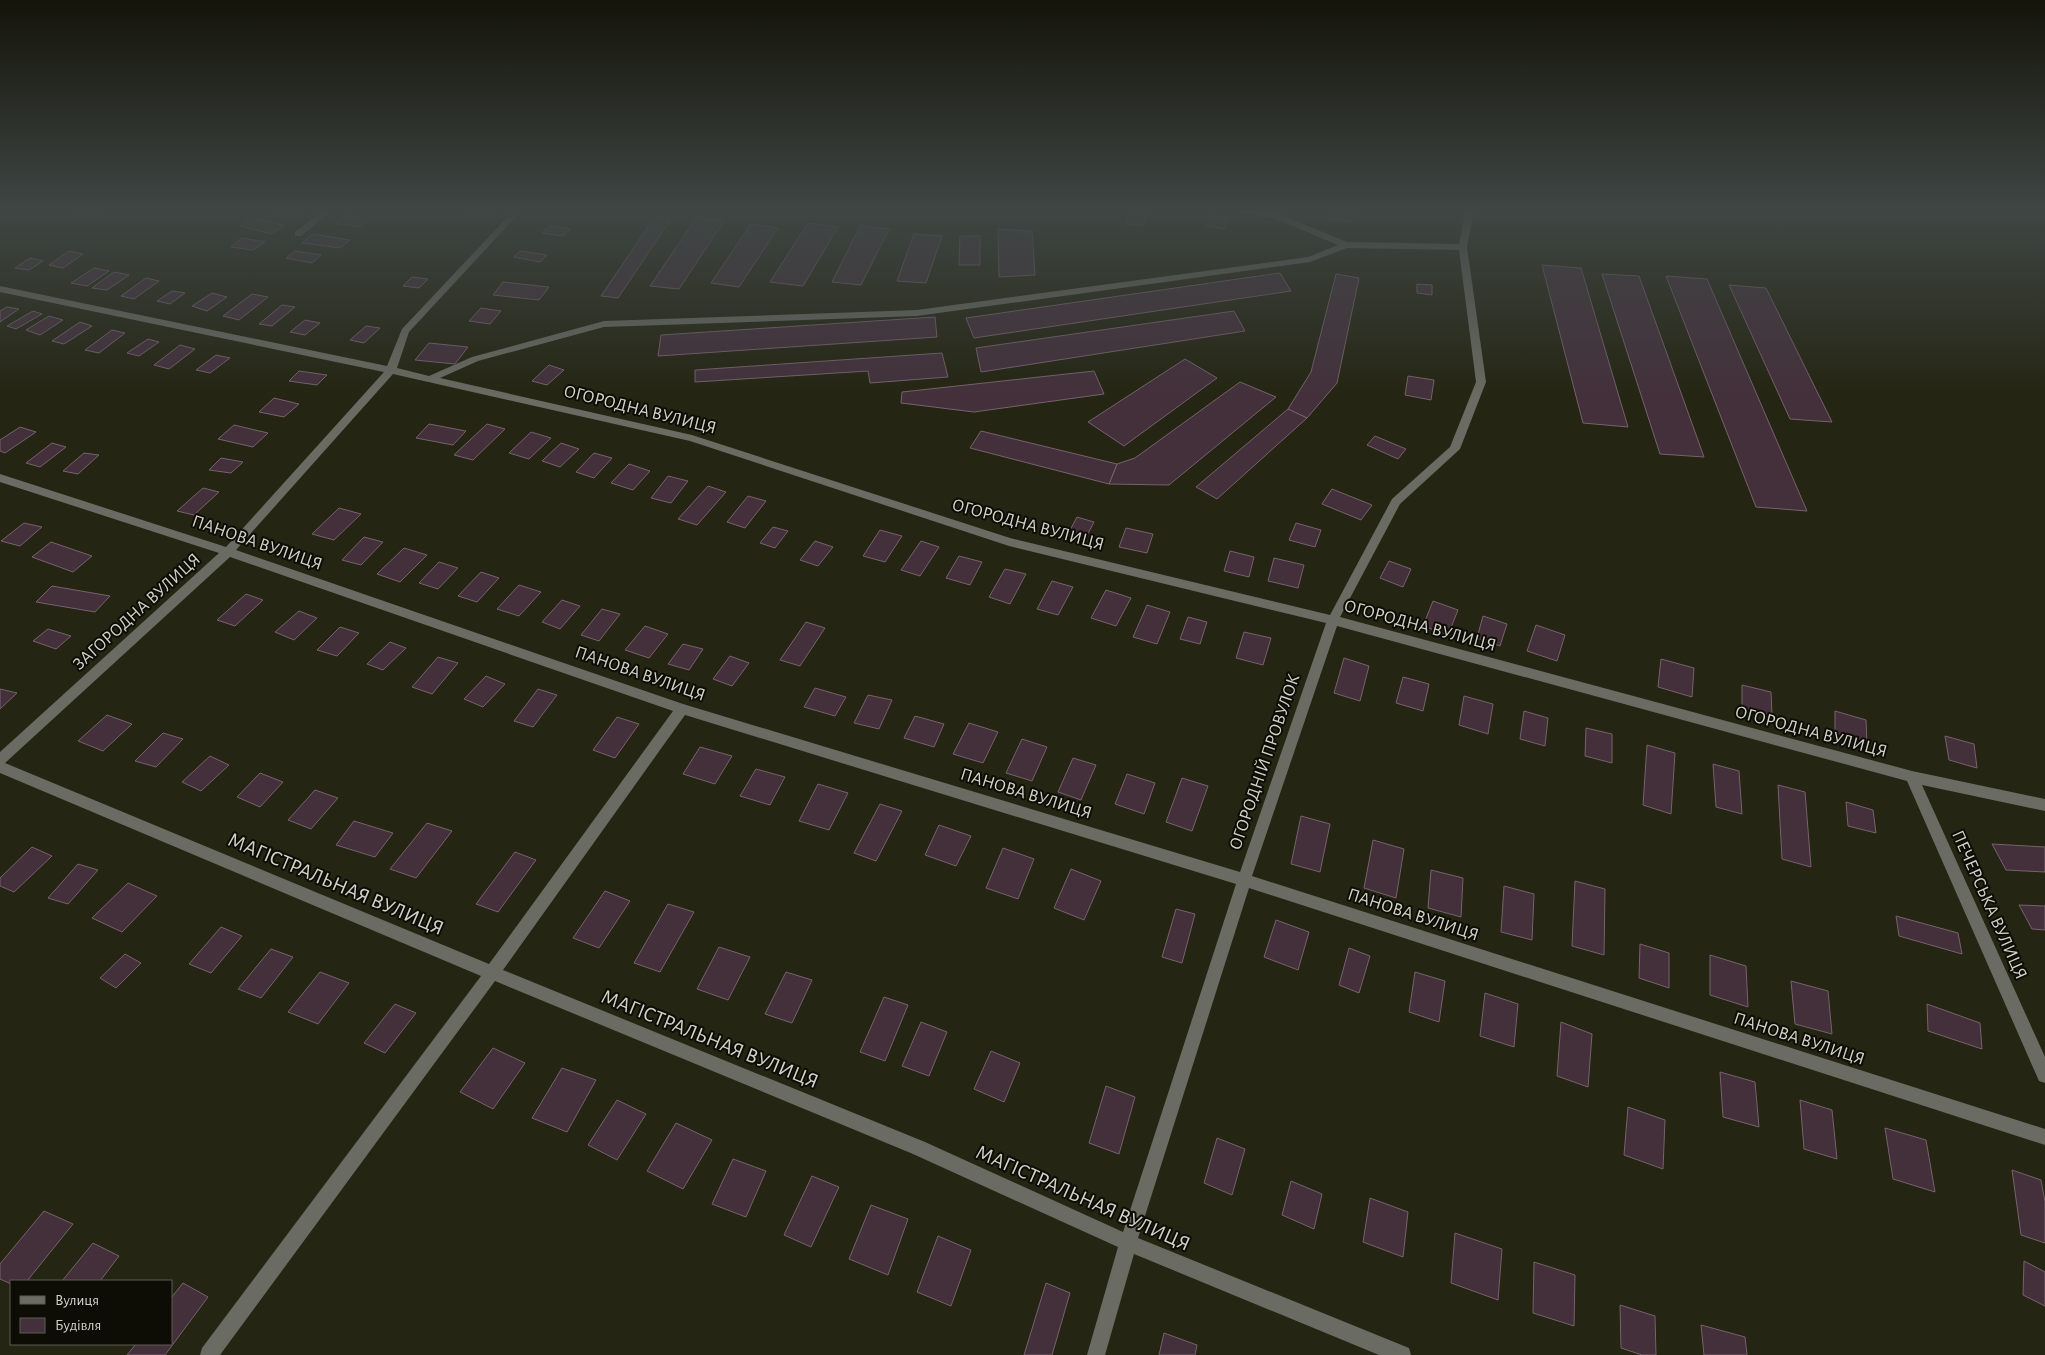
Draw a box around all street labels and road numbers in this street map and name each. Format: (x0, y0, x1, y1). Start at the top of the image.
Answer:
street label: ОГОРОДНА ВУЛИЦЯ (562, 382, 718, 438)
street label: ОГОРОДНА ВУЛИЦЯ (950, 496, 1106, 554)
street label: ПАНОВА ВУЛИЦЯ (189, 512, 325, 574)
street label: ЗАГОРОДНА ВУЛИЦЯ (70, 550, 204, 674)
street label: ОГОРОДНА ВУЛИЦЯ (1342, 597, 1498, 655)
street label: ПАНОВА ВУЛИЦЯ (572, 643, 708, 705)
street label: ОГОРОДНІЙ ПРОВУЛОК (1225, 671, 1304, 852)
street label: ОГОРОДНА ВУЛИЦЯ (1733, 703, 1889, 761)
street label: ПАНОВА ВУЛИЦЯ (958, 765, 1094, 823)
street label: ПЕЧЕРСЬКА ВУЛИЦЯ (1948, 828, 2030, 982)
street label: МАГІСТРАЛЬНАЯ ВУЛИЦЯ (225, 829, 447, 939)
street label: ПАНОВА ВУЛИЦЯ (1345, 885, 1481, 945)
street label: МАГІСТРАЛЬНАЯ ВУЛИЦЯ (598, 986, 822, 1092)
street label: ПАНОВА ВУЛИЦЯ (1731, 1009, 1867, 1069)
street label: МАГІСТРАЛЬНАЯ ВУЛИЦЯ (973, 1141, 1193, 1255)

